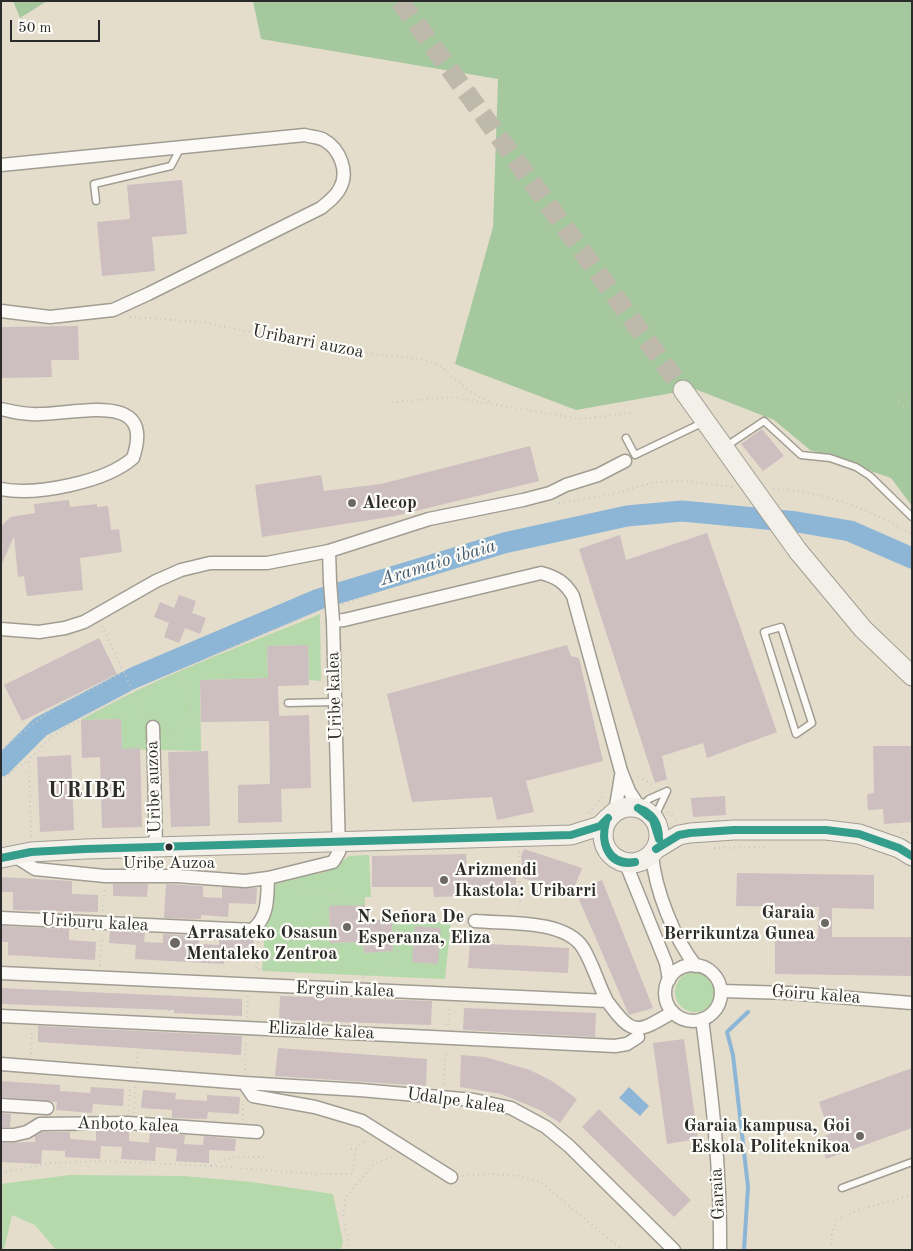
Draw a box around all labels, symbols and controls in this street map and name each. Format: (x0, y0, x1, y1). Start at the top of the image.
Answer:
scale bar (12, 10, 102, 42)
text: 50 m (18, 21, 52, 36)
street label: Uribarri auzoa (250, 321, 366, 363)
place label: Alecop (362, 492, 417, 514)
marker: Alecop (346, 497, 358, 509)
water label: Aramaio ibaia (377, 535, 499, 591)
street label: Uribe kalea (323, 651, 347, 741)
street label: Uribe auzoa (142, 740, 166, 834)
district label: URIBE (47, 778, 127, 804)
marker: Uribe Auzoa (164, 842, 174, 852)
place label: Uribe Auzoa (123, 854, 215, 874)
place label: Arizmendi Ikastola: Uribarri (454, 859, 596, 902)
marker: Arizmendi Ikastola: Uribarri (438, 874, 450, 886)
place label: Garaia Berrikuntza Gunea (663, 902, 815, 944)
place label: N. Señora De Esperanza, Eliza (357, 906, 491, 949)
street label: Uriburu kalea (41, 909, 149, 937)
marker: Garaia Berrikuntza Gunea (819, 917, 831, 929)
marker: N. Señora De Esperanza, Eliza (341, 921, 353, 933)
place label: Arrasateko Osasun Mentaleko Zentroa (186, 922, 338, 964)
marker: Arrasateko Osasun Mentaleko Zentroa (168, 936, 182, 950)
street label: Erguin kalea (295, 977, 395, 1003)
street label: Goiru kalea (771, 981, 861, 1009)
street label: Elizalde kalea (267, 1017, 375, 1045)
street label: Udalpe kalea (405, 1083, 507, 1119)
street label: Anboto kalea (77, 1112, 179, 1138)
place label: Garaia kampusa, Goi Eskola Politeknikoa (684, 1115, 850, 1158)
marker: Garaia kampusa, Goi Eskola Politeknikoa (854, 1130, 866, 1142)
street label: Garaia (706, 1168, 730, 1220)

